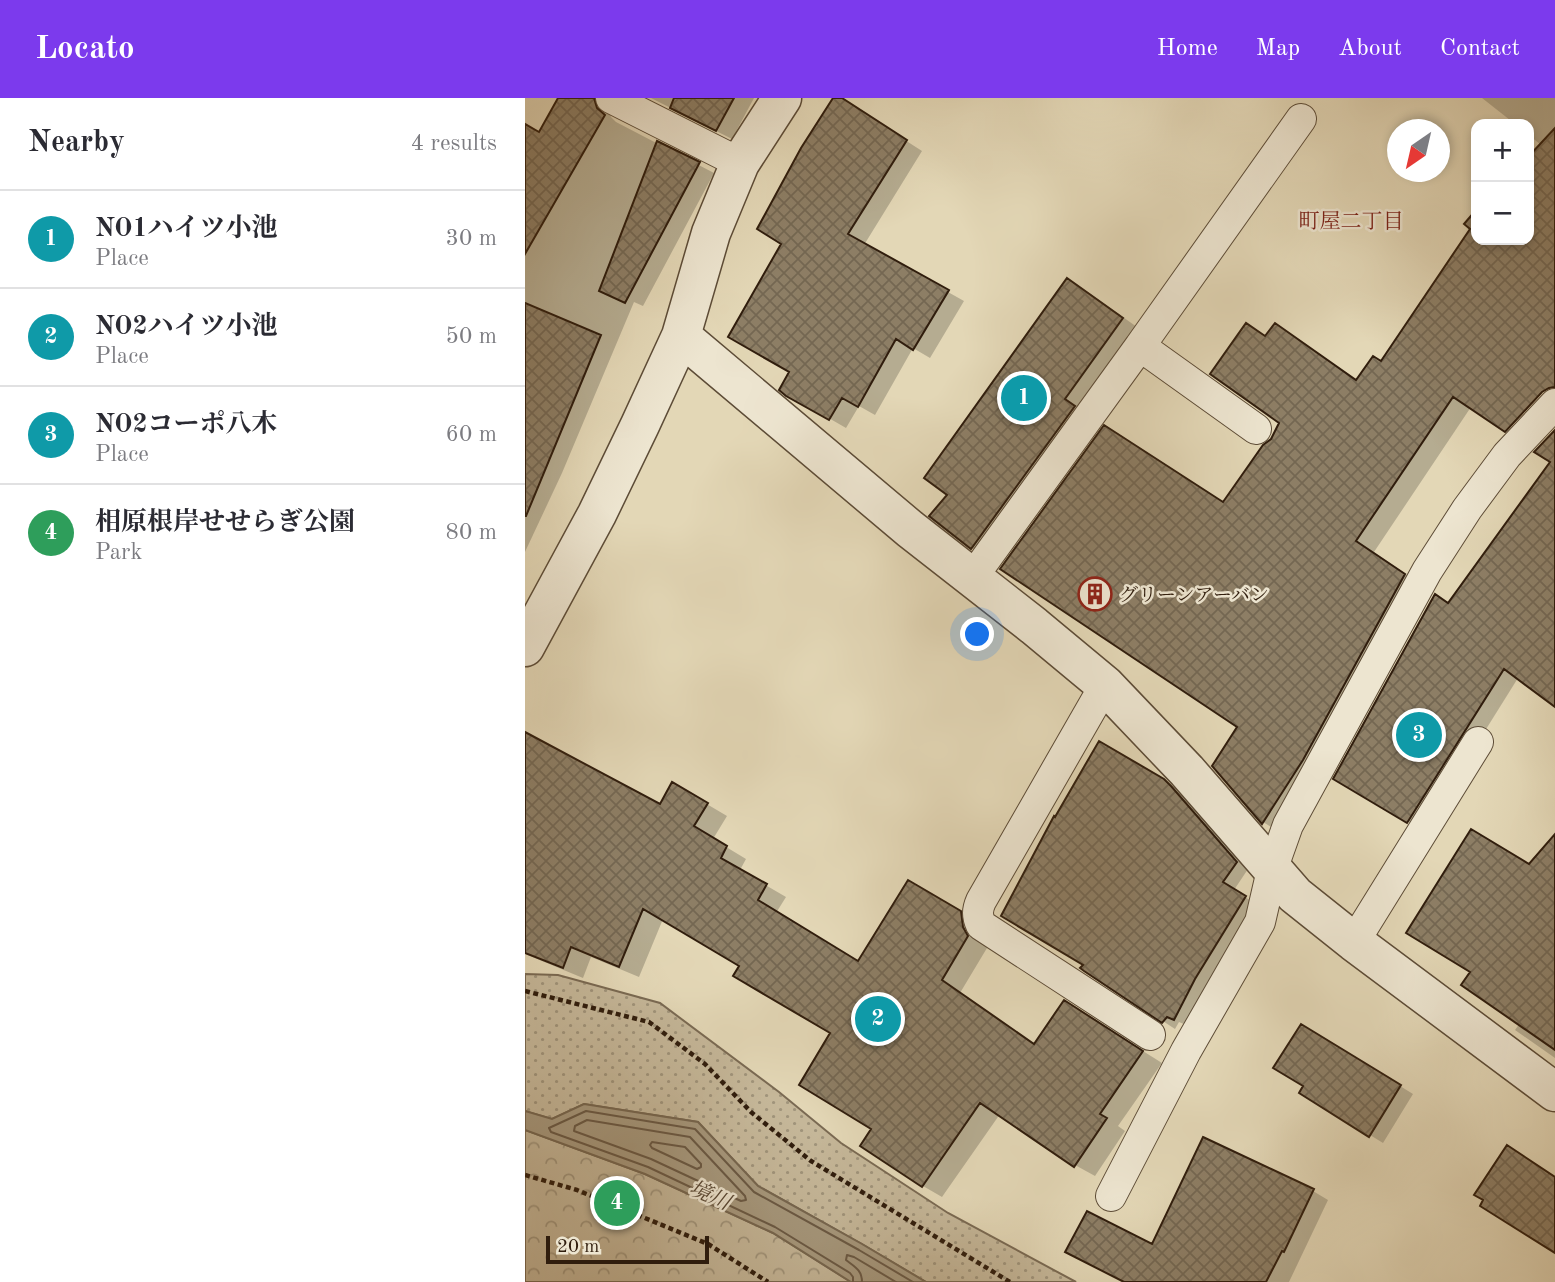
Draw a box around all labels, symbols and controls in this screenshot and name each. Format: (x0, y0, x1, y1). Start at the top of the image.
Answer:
text: Locato (35, 33, 135, 66)
text: Home (1157, 37, 1218, 61)
text: Map (1256, 37, 1300, 61)
text: About (1338, 37, 1402, 61)
text: Contact (1440, 37, 1520, 61)
north arrow (1387, 119, 1450, 182)
map controls (1471, 119, 1534, 245)
button: + (1471, 119, 1534, 182)
text: Nearby (28, 128, 125, 158)
text: 4 results (411, 132, 497, 155)
button: − (1471, 182, 1534, 245)
district label: 町屋二丁目 (1299, 210, 1404, 233)
text: NO1ハイツ小池 (95, 216, 278, 242)
text: 1 (44, 227, 58, 250)
text: 30 m (446, 227, 497, 250)
text: Place (95, 247, 149, 270)
text: NO2ハイツ小池 (95, 314, 278, 340)
text: 2 (44, 325, 58, 348)
text: 50 m (446, 325, 497, 348)
text: Place (95, 345, 149, 368)
pin: 1 (1001, 372, 1047, 424)
text: NO2コーポ八木 (95, 412, 278, 438)
text: 3 (44, 423, 58, 446)
text: 60 m (446, 423, 497, 446)
text: Place (95, 443, 149, 466)
text: 相原根岸せせらぎ公園 (95, 510, 355, 536)
text: 4 (44, 521, 58, 544)
text: 80 m (446, 521, 497, 544)
text: Park (95, 541, 142, 564)
building icon: グリーンアーバン (1076, 575, 1114, 613)
place label: グリーンアーバン (1119, 585, 1269, 606)
your location (960, 617, 994, 651)
pin: 3 (1396, 709, 1442, 761)
pin: 2 (855, 993, 901, 1045)
water label: 境川 (686, 1176, 735, 1215)
pin: 4 (594, 1177, 640, 1229)
scale bar (546, 1233, 709, 1265)
text: 20 m (557, 1238, 599, 1257)

